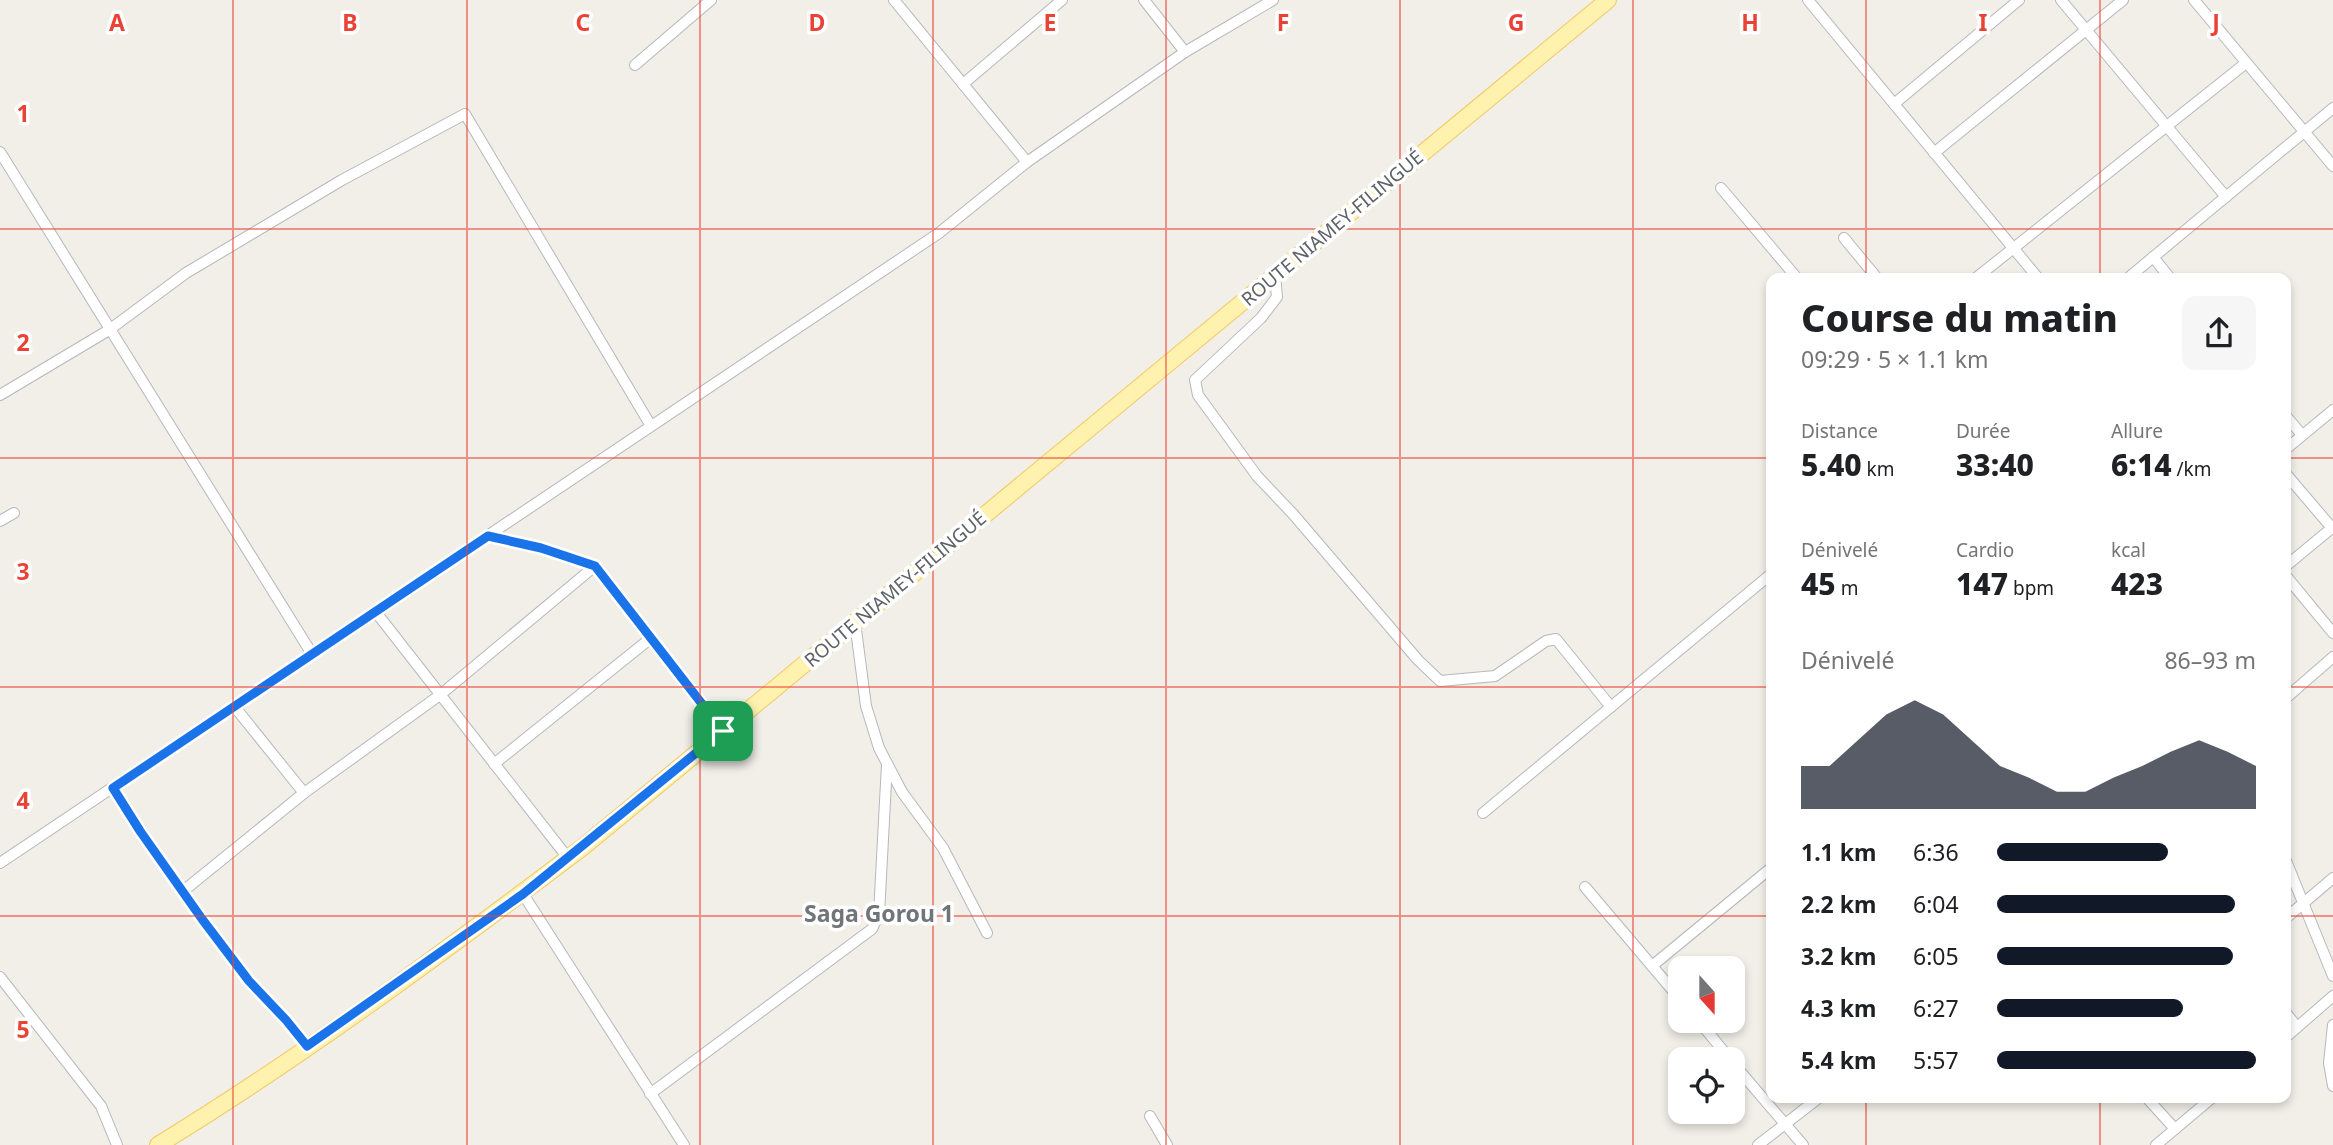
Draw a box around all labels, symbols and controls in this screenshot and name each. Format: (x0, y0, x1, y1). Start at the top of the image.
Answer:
text: A (109, 6, 125, 38)
text: B (342, 6, 358, 38)
text: C (576, 6, 591, 38)
text: D (809, 6, 825, 38)
text: E (1044, 6, 1056, 38)
text: F (1277, 6, 1289, 38)
text: G (1508, 6, 1524, 38)
text: H (1741, 6, 1759, 38)
text: I (1979, 6, 1988, 38)
text: J (2210, 6, 2220, 38)
text: 1 (16, 97, 30, 129)
street label: ROUTE NIAMEY-FILINGUÉ (1236, 144, 1428, 312)
text: Course du matin (1801, 291, 2118, 343)
button: share (2182, 296, 2256, 370)
text: 2 (16, 326, 30, 358)
text: 09:29 · 5 × 1.1 km (1801, 343, 1988, 375)
text: Distance (1801, 418, 1878, 444)
text: Durée (1956, 418, 2011, 444)
text: Allure (2111, 418, 2163, 444)
text: 5.40 (1801, 444, 1862, 485)
text: 33:40 (1956, 444, 2034, 485)
text: 6:14 (2111, 444, 2172, 485)
text: km (1862, 456, 1894, 482)
text: /km (2172, 456, 2212, 482)
street label: ROUTE NIAMEY-FILINGUÉ (799, 505, 991, 673)
text: Dénivelé (1801, 537, 1878, 563)
text: Cardio (1956, 537, 2014, 563)
text: kcal (2111, 537, 2146, 563)
text: 3 (16, 555, 30, 587)
text: 45 (1801, 563, 1836, 604)
text: 147 (1956, 563, 2008, 604)
text: 423 (2111, 563, 2163, 604)
text: m (1836, 575, 1858, 601)
text: bpm (2008, 575, 2054, 601)
text: Dénivelé (1801, 644, 1894, 676)
text: 86–93 m (2164, 644, 2256, 676)
pin (693, 701, 753, 761)
icon: arrive (704, 712, 742, 750)
text: 4 (16, 784, 30, 816)
text: 1.1 km (1801, 836, 1876, 868)
text: 6:36 (1913, 836, 1959, 868)
text: 2.2 km (1801, 888, 1876, 920)
text: 6:04 (1913, 888, 1959, 920)
district label: Saga Gorou 1 (804, 897, 954, 929)
text: 3.2 km (1801, 940, 1876, 972)
text: 6:05 (1913, 940, 1959, 972)
north arrow (1668, 956, 1745, 1032)
map controls (1668, 956, 1745, 1124)
text: 4.3 km (1801, 992, 1876, 1024)
text: 6:27 (1913, 992, 1959, 1024)
text: 5 (16, 1013, 30, 1045)
text: 5.4 km (1801, 1044, 1876, 1076)
text: 5:57 (1913, 1044, 1959, 1076)
button: locate (1668, 1047, 1745, 1124)

